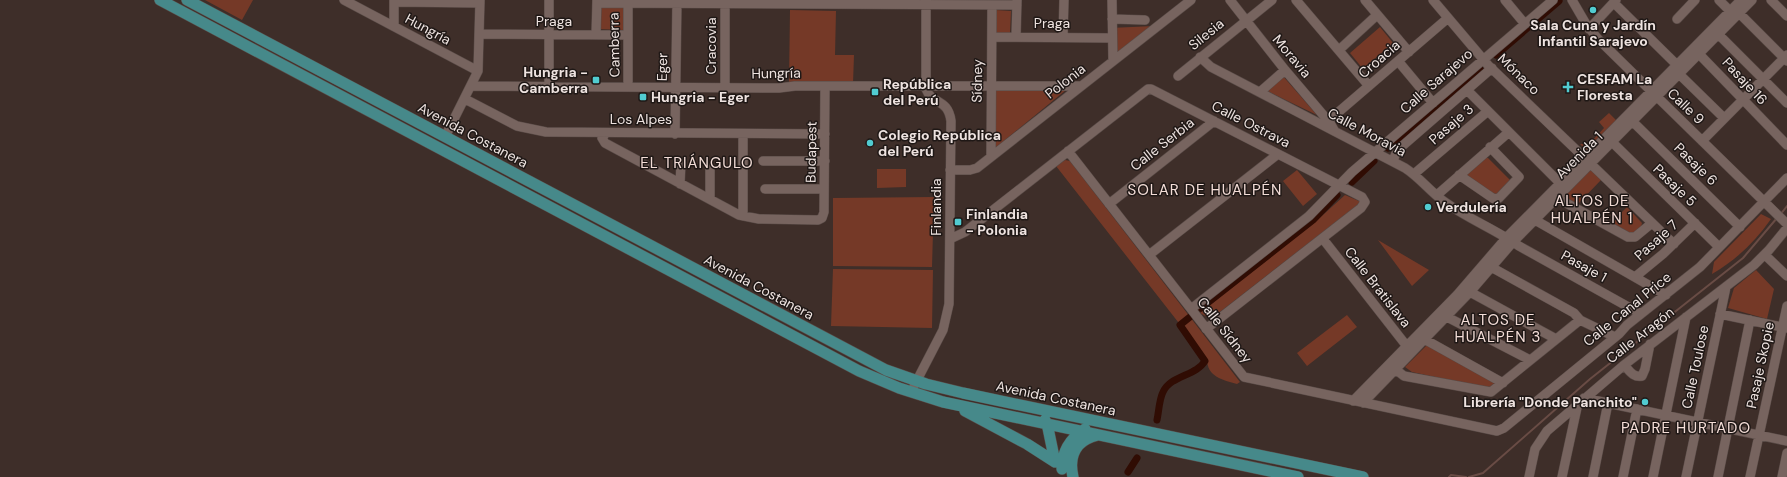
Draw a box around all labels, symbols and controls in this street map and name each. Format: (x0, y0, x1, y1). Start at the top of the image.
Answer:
marker: Sala Cuna y Jardín Infantil Sarajevo (1588, 5, 1598, 15)
street label: Hungría (402, 9, 454, 49)
street label: Praga (536, 12, 572, 30)
street label: Camberra (604, 12, 624, 78)
street label: Praga (1034, 14, 1070, 32)
street label: Silesia (1185, 14, 1227, 54)
place label: Sala Cuna y Jardín Infantil Sarajevo (1530, 16, 1656, 50)
street label: Cracovia (702, 17, 720, 75)
street label: Moravia (1269, 31, 1315, 81)
street label: Croacia (1354, 36, 1404, 82)
street label: Calle Sarajevo (1396, 45, 1476, 117)
street label: Mónaco (1494, 49, 1544, 99)
street label: Eger (653, 53, 671, 81)
street label: Pasaje 16 (1719, 54, 1771, 108)
street label: Sídney (968, 59, 986, 103)
street label: Polonia (1041, 60, 1089, 102)
place label: Hungria - Camberra (519, 63, 588, 97)
street label: Hungría (751, 64, 801, 82)
place label: CESFAM La Floresta (1577, 70, 1652, 104)
marker: Hungria - Camberra (591, 75, 601, 85)
place label: República del Perú (883, 75, 951, 109)
marker: CESFAM La Floresta (1562, 81, 1574, 93)
street label: Calle 9 (1664, 84, 1708, 128)
marker: República del Perú (870, 87, 880, 97)
place label: Hungria - Eger (651, 88, 750, 106)
marker: Hungria - Eger (638, 92, 648, 102)
street label: Calle Ostrava (1209, 97, 1293, 151)
street label: Avenida Costanera (415, 98, 531, 172)
street label: Pasaje 3 (1425, 100, 1477, 148)
street label: Calle Moravia (1325, 104, 1409, 160)
street label: Los Alpes (610, 110, 672, 128)
street label: Calle Serbia (1126, 113, 1198, 175)
street label: Budapest (801, 121, 821, 183)
place label: Colegio República del Perú (878, 126, 1001, 160)
street label: Avenida 1 (1552, 128, 1606, 182)
marker: Colegio República del Perú (865, 138, 875, 148)
street label: Pasaje 6 (1670, 139, 1722, 189)
district label: EL TRIÁNGULO (640, 153, 754, 173)
street label: Pasaje 5 (1649, 160, 1701, 210)
street label: Finlandia (927, 178, 945, 236)
district label: SOLAR DE HUALPÉN (1128, 180, 1282, 200)
district label: ALTOS DE HUALPÉN 1 (1551, 191, 1633, 228)
place label: Verdulería (1436, 198, 1507, 216)
marker: Verdulería (1423, 202, 1433, 212)
place label: Finlandia - Polonia (966, 205, 1028, 239)
street label: Pasaje 7 (1630, 216, 1682, 264)
marker: Finlandia - Polonia (953, 217, 963, 227)
street label: Calle Bratislava (1341, 243, 1415, 331)
street label: Pasaje 1 (1558, 246, 1610, 286)
street label: Avenida Costanera (701, 250, 817, 324)
street label: Calle Canal Price (1579, 268, 1675, 350)
street label: Calle Sídney (1194, 293, 1257, 367)
street label: Calle Aragón (1602, 303, 1678, 367)
district label: ALTOS DE HUALPÉN 3 (1455, 310, 1541, 347)
street label: Pasaje Skopie (1742, 320, 1778, 410)
street label: Calle Toulose (1677, 324, 1713, 410)
street label: Avenida Costanera (994, 377, 1118, 419)
place label: Librería "Donde Panchito" (1463, 393, 1637, 411)
marker: Librería "Donde Panchito" (1640, 397, 1650, 407)
district label: PADRE HURTADO (1621, 418, 1751, 438)

